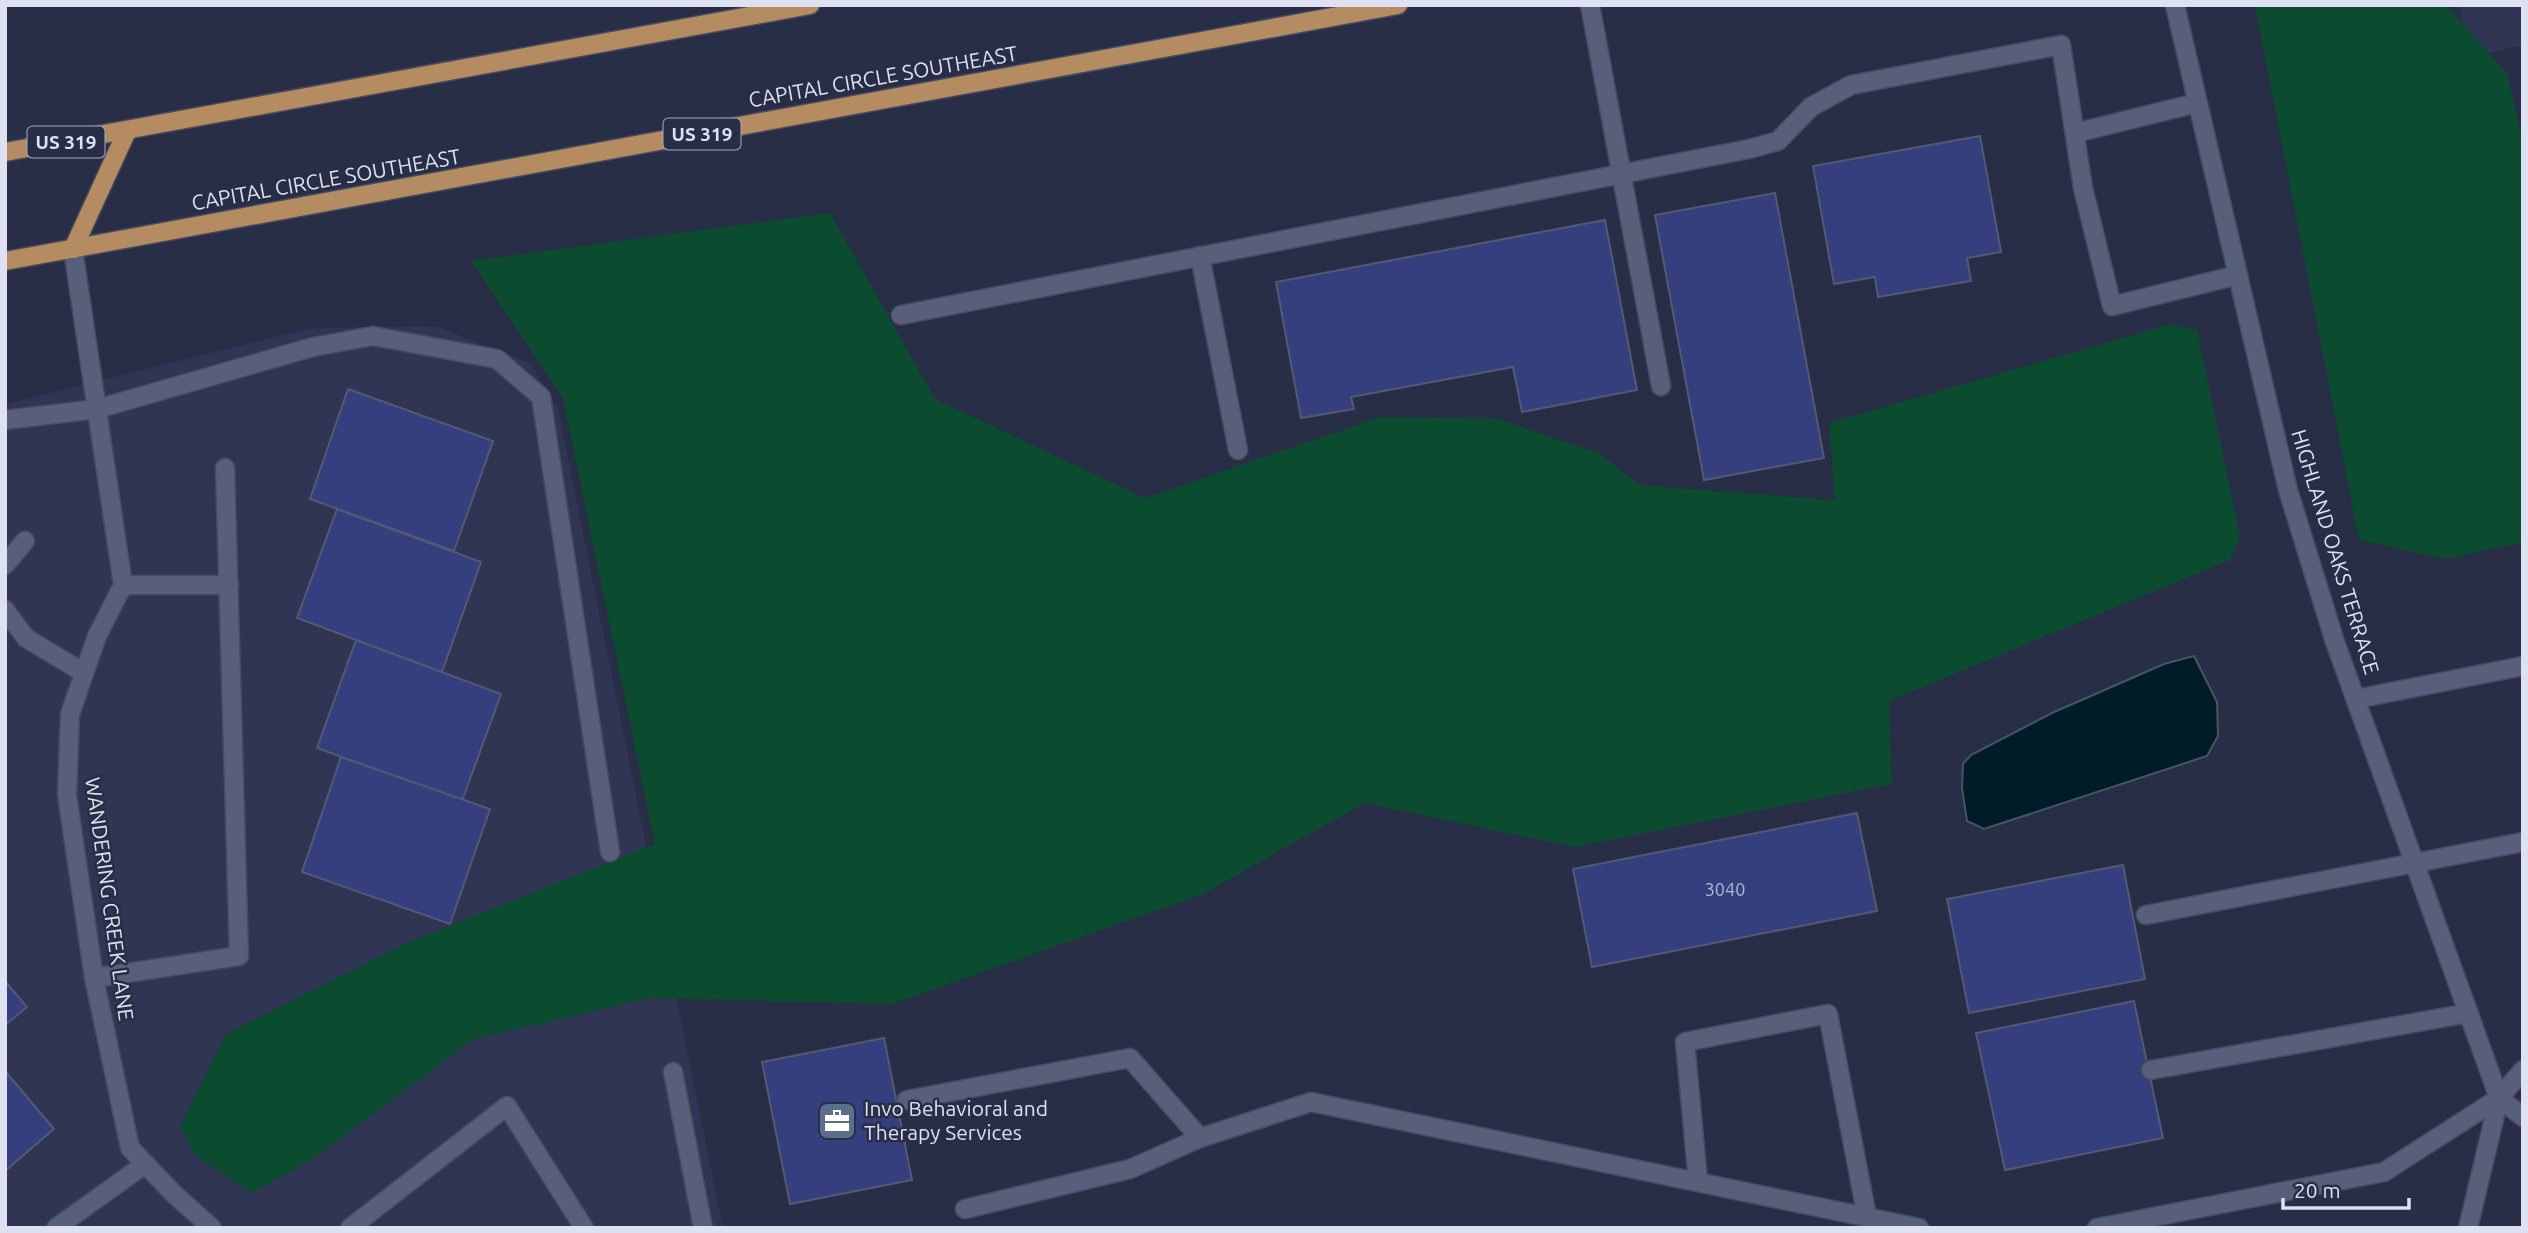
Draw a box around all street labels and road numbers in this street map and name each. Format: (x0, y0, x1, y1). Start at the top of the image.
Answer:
street label: CAPITAL CIRCLE SOUTHEAST (747, 40, 1019, 112)
road number: US 319 (664, 118, 740, 150)
road number: US 319 (28, 126, 104, 158)
street label: CAPITAL CIRCLE SOUTHEAST (190, 143, 462, 215)
street label: HIGHLAND OAKS TERRACE (2287, 426, 2385, 677)
street label: WANDERING CREEK LANE (81, 776, 139, 1022)

